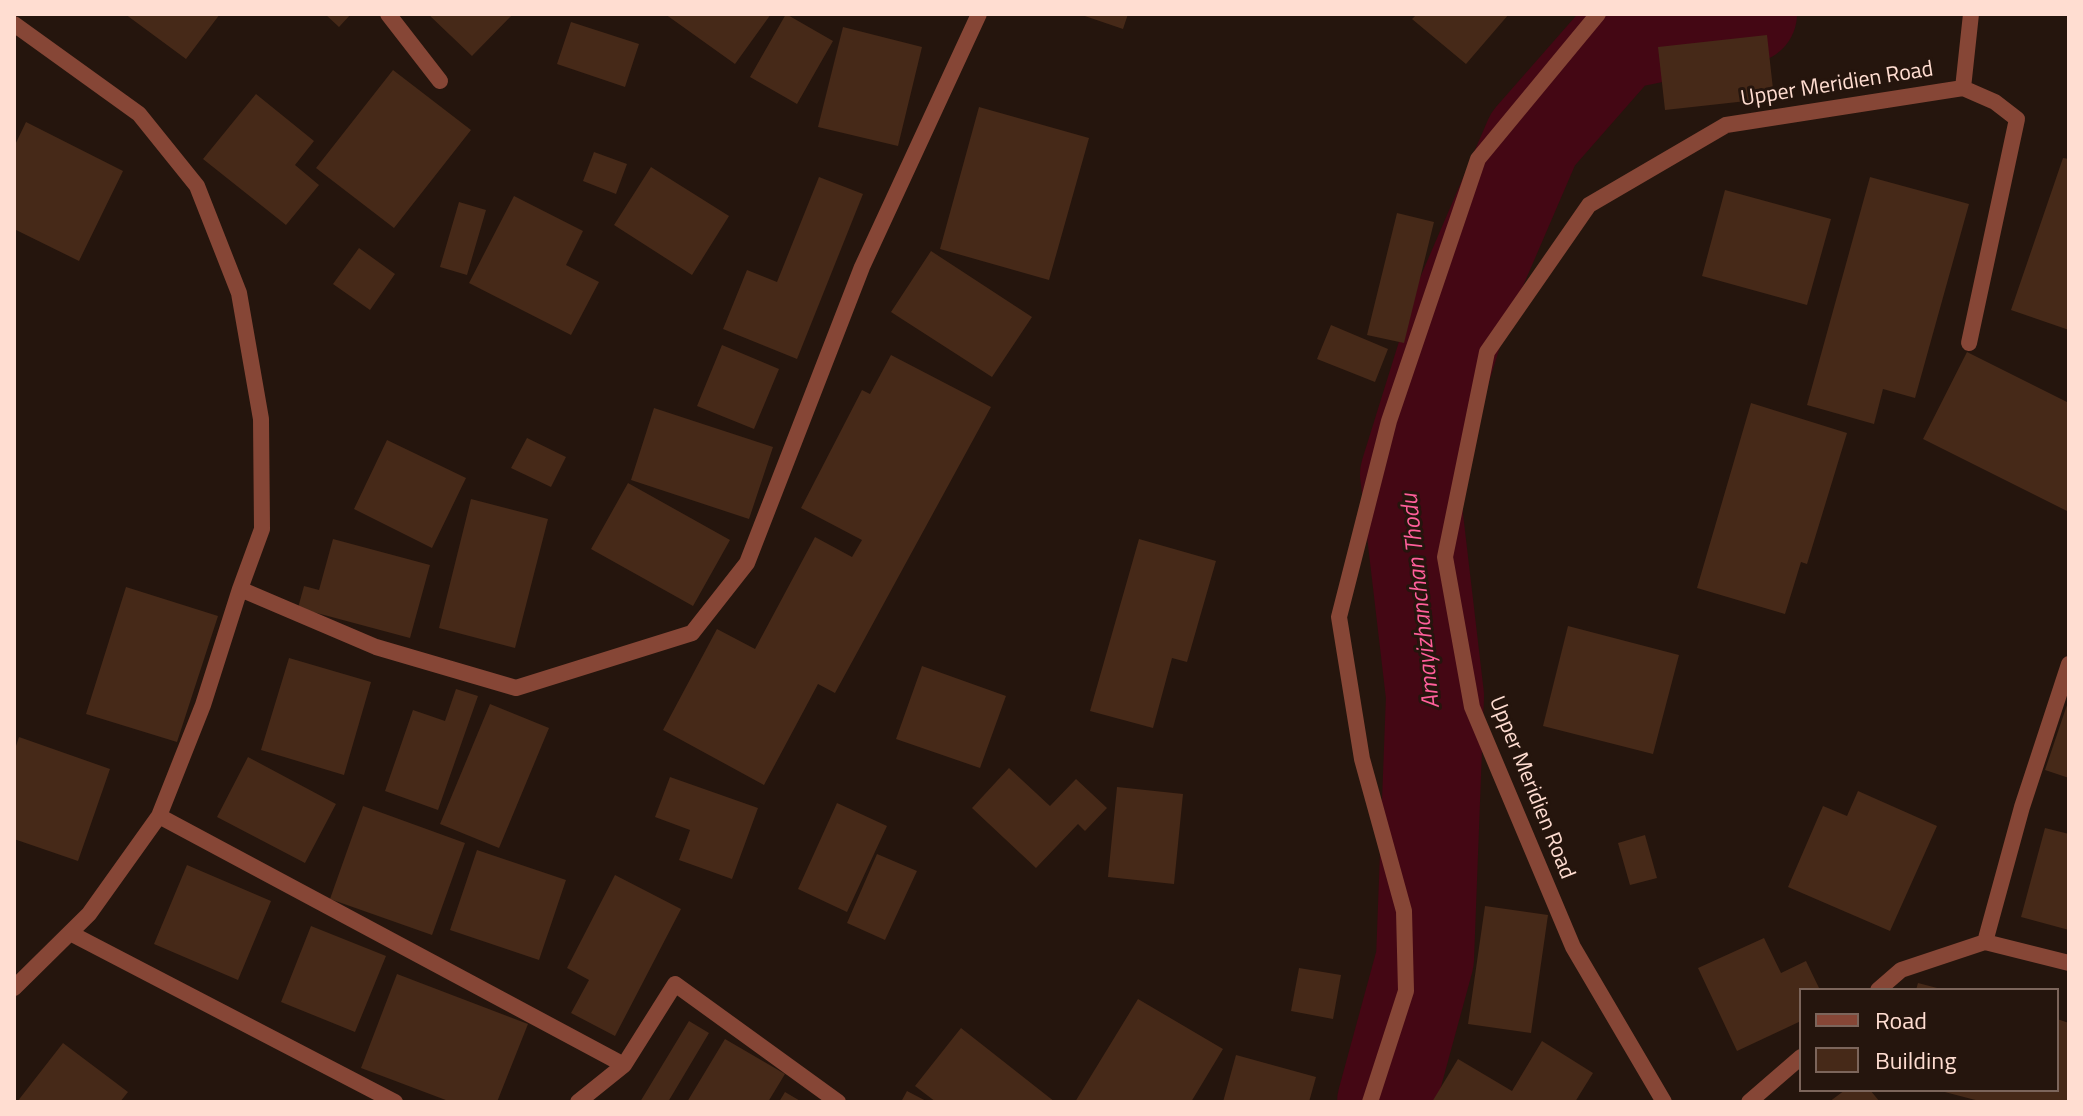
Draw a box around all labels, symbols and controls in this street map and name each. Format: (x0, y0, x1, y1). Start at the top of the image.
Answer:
street label: Upper Meridien Road (1739, 57, 1935, 113)
water label: Amayizhanchan Thodu (1396, 492, 1448, 710)
street label: Upper Meridien Road (1482, 693, 1580, 883)
legend (1799, 988, 2059, 1092)
text: Road (1875, 1002, 1927, 1038)
text: Building (1875, 1042, 1957, 1078)

